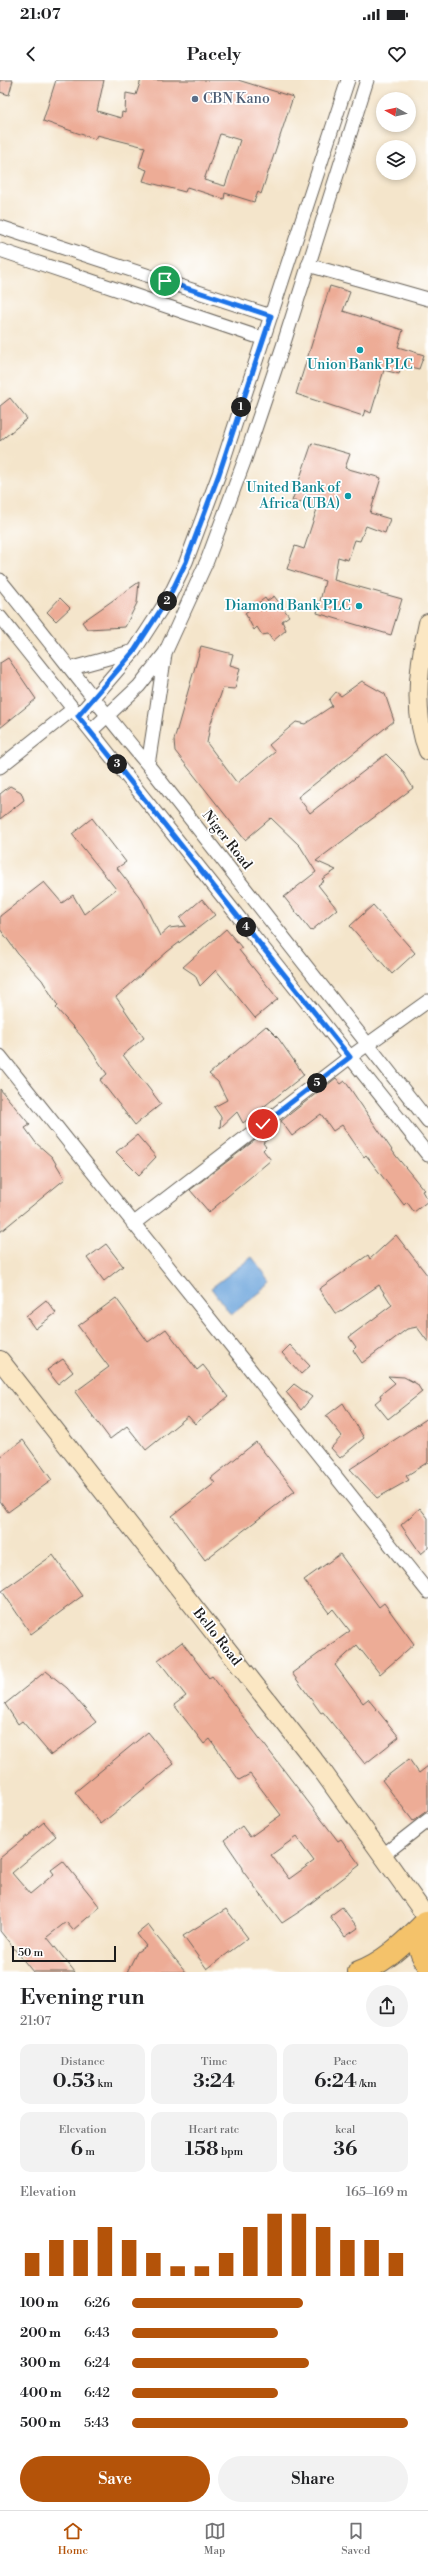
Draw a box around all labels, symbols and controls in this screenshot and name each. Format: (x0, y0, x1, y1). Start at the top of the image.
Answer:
text: 21:07 (20, 5, 61, 24)
icon: back (20, 43, 42, 65)
text: Pacely (187, 43, 241, 66)
icon: heart (386, 43, 408, 65)
place label: CBN Kano (203, 90, 270, 108)
north arrow (376, 92, 416, 132)
map controls (376, 92, 416, 180)
marker: CBN Kano (190, 94, 200, 104)
button: layers (376, 140, 416, 180)
pin (148, 264, 182, 298)
icon: arrive (154, 270, 176, 292)
marker: Union Bank PLC (355, 345, 365, 355)
place label: Union Bank PLC (307, 356, 413, 374)
pin: 1 (231, 397, 251, 417)
text: 1 (238, 400, 244, 414)
place label: United Bank of Africa (UBA) (246, 479, 341, 513)
marker: United Bank of Africa (UBA) (343, 491, 353, 501)
pin: 2 (157, 591, 177, 611)
text: 2 (164, 594, 170, 608)
place label: Diamond Bank PLC (225, 597, 351, 615)
marker: Diamond Bank PLC (354, 601, 364, 611)
pin: 3 (107, 754, 127, 774)
text: 3 (114, 757, 120, 771)
street label: Niger Road (198, 807, 256, 873)
pin: 4 (236, 917, 256, 937)
text: 4 (242, 920, 250, 934)
pin: 5 (307, 1073, 327, 1093)
text: 5 (314, 1076, 320, 1090)
pin (246, 1107, 280, 1141)
icon: check (252, 1113, 274, 1135)
street label: Bello Road (188, 1604, 245, 1670)
scale bar (12, 1944, 116, 1963)
text: 50 m (18, 1946, 43, 1960)
text: Evening run (20, 1984, 145, 2011)
button: share (366, 1985, 408, 2027)
text: 21:07 (20, 2013, 51, 2029)
text: Distance (60, 2055, 105, 2069)
text: Time (201, 2055, 227, 2069)
text: Pace (334, 2055, 357, 2069)
text: 0.53 (52, 2069, 95, 2094)
text: 3:24 (193, 2069, 235, 2094)
text: 6:24 (314, 2069, 357, 2094)
text: km (95, 2077, 113, 2091)
text: /km (357, 2077, 377, 2091)
text: Elevation (59, 2123, 106, 2137)
text: Heart rate (189, 2123, 239, 2137)
text: kcal (335, 2123, 355, 2137)
text: 6 (70, 2137, 83, 2162)
text: 158 (185, 2137, 219, 2162)
text: 36 (333, 2137, 357, 2162)
text: m (83, 2145, 95, 2159)
text: bpm (219, 2145, 243, 2159)
text: Elevation (20, 2184, 76, 2200)
text: 165–169 m (346, 2184, 408, 2200)
text: 100 m (20, 2295, 59, 2311)
text: 6:26 (84, 2295, 110, 2311)
text: 200 m (20, 2325, 61, 2341)
text: 6:43 (84, 2325, 110, 2341)
text: 300 m (20, 2355, 61, 2371)
text: 6:24 (84, 2355, 110, 2371)
text: 400 m (20, 2385, 62, 2401)
text: 6:42 (84, 2385, 110, 2401)
text: 500 m (20, 2415, 61, 2431)
text: 5:43 (84, 2415, 109, 2431)
button: Save (20, 2456, 210, 2502)
button: Share (218, 2456, 408, 2502)
tab: Home (58, 2520, 88, 2558)
tab: Map (204, 2520, 226, 2558)
tab: Saved (341, 2520, 370, 2558)

